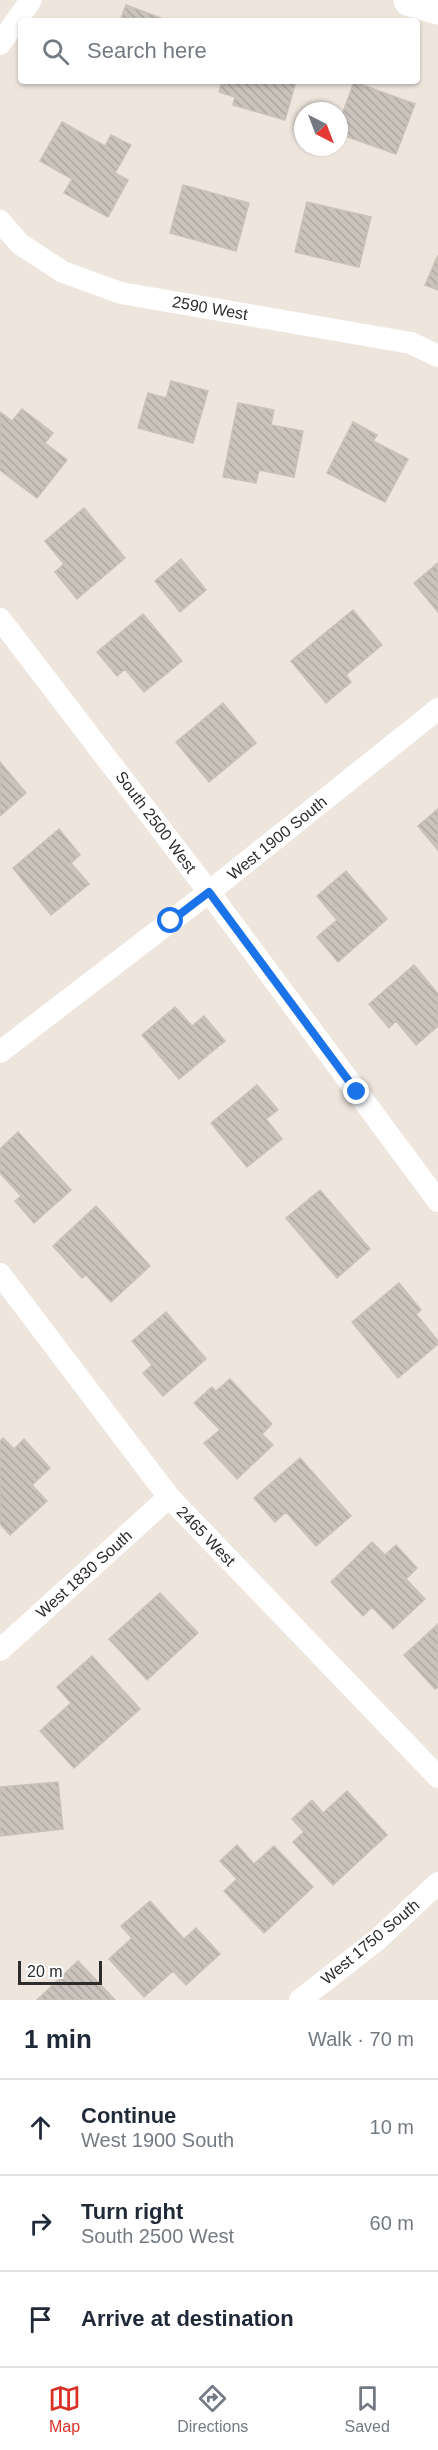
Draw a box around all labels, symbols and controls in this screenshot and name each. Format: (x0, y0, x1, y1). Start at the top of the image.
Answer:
search box (18, 18, 420, 84)
icon: search (39, 35, 72, 68)
text: Search here (87, 38, 207, 63)
north arrow (294, 102, 348, 156)
street label: 2590 West (171, 293, 250, 323)
street label: South 2500 West (112, 768, 200, 876)
street label: West 1900 South (224, 793, 330, 883)
route start (157, 907, 183, 933)
route end (343, 1078, 369, 1104)
street label: 2465 West (173, 1503, 239, 1570)
street label: West 1830 South (33, 1527, 135, 1621)
street label: West 1750 South (318, 1896, 422, 1988)
scale bar (18, 1958, 102, 1986)
text: 20 m (27, 1963, 63, 1980)
text: 1 min (24, 2024, 92, 2054)
text: Walk · 70 m (308, 2028, 414, 2050)
text: Continue (81, 2103, 176, 2128)
icon: ahead (24, 2111, 57, 2144)
text: 10 m (370, 2116, 414, 2138)
text: West 1900 South (81, 2129, 234, 2151)
text: Turn right (81, 2199, 183, 2224)
icon: right (24, 2207, 57, 2240)
text: 60 m (370, 2212, 414, 2234)
text: South 2500 West (81, 2225, 234, 2247)
icon: arrive (24, 2303, 57, 2336)
text: Arrive at destination (81, 2306, 294, 2331)
tab: Map (48, 2382, 81, 2436)
tab: Directions (177, 2382, 248, 2436)
tab: Saved (345, 2382, 390, 2436)

